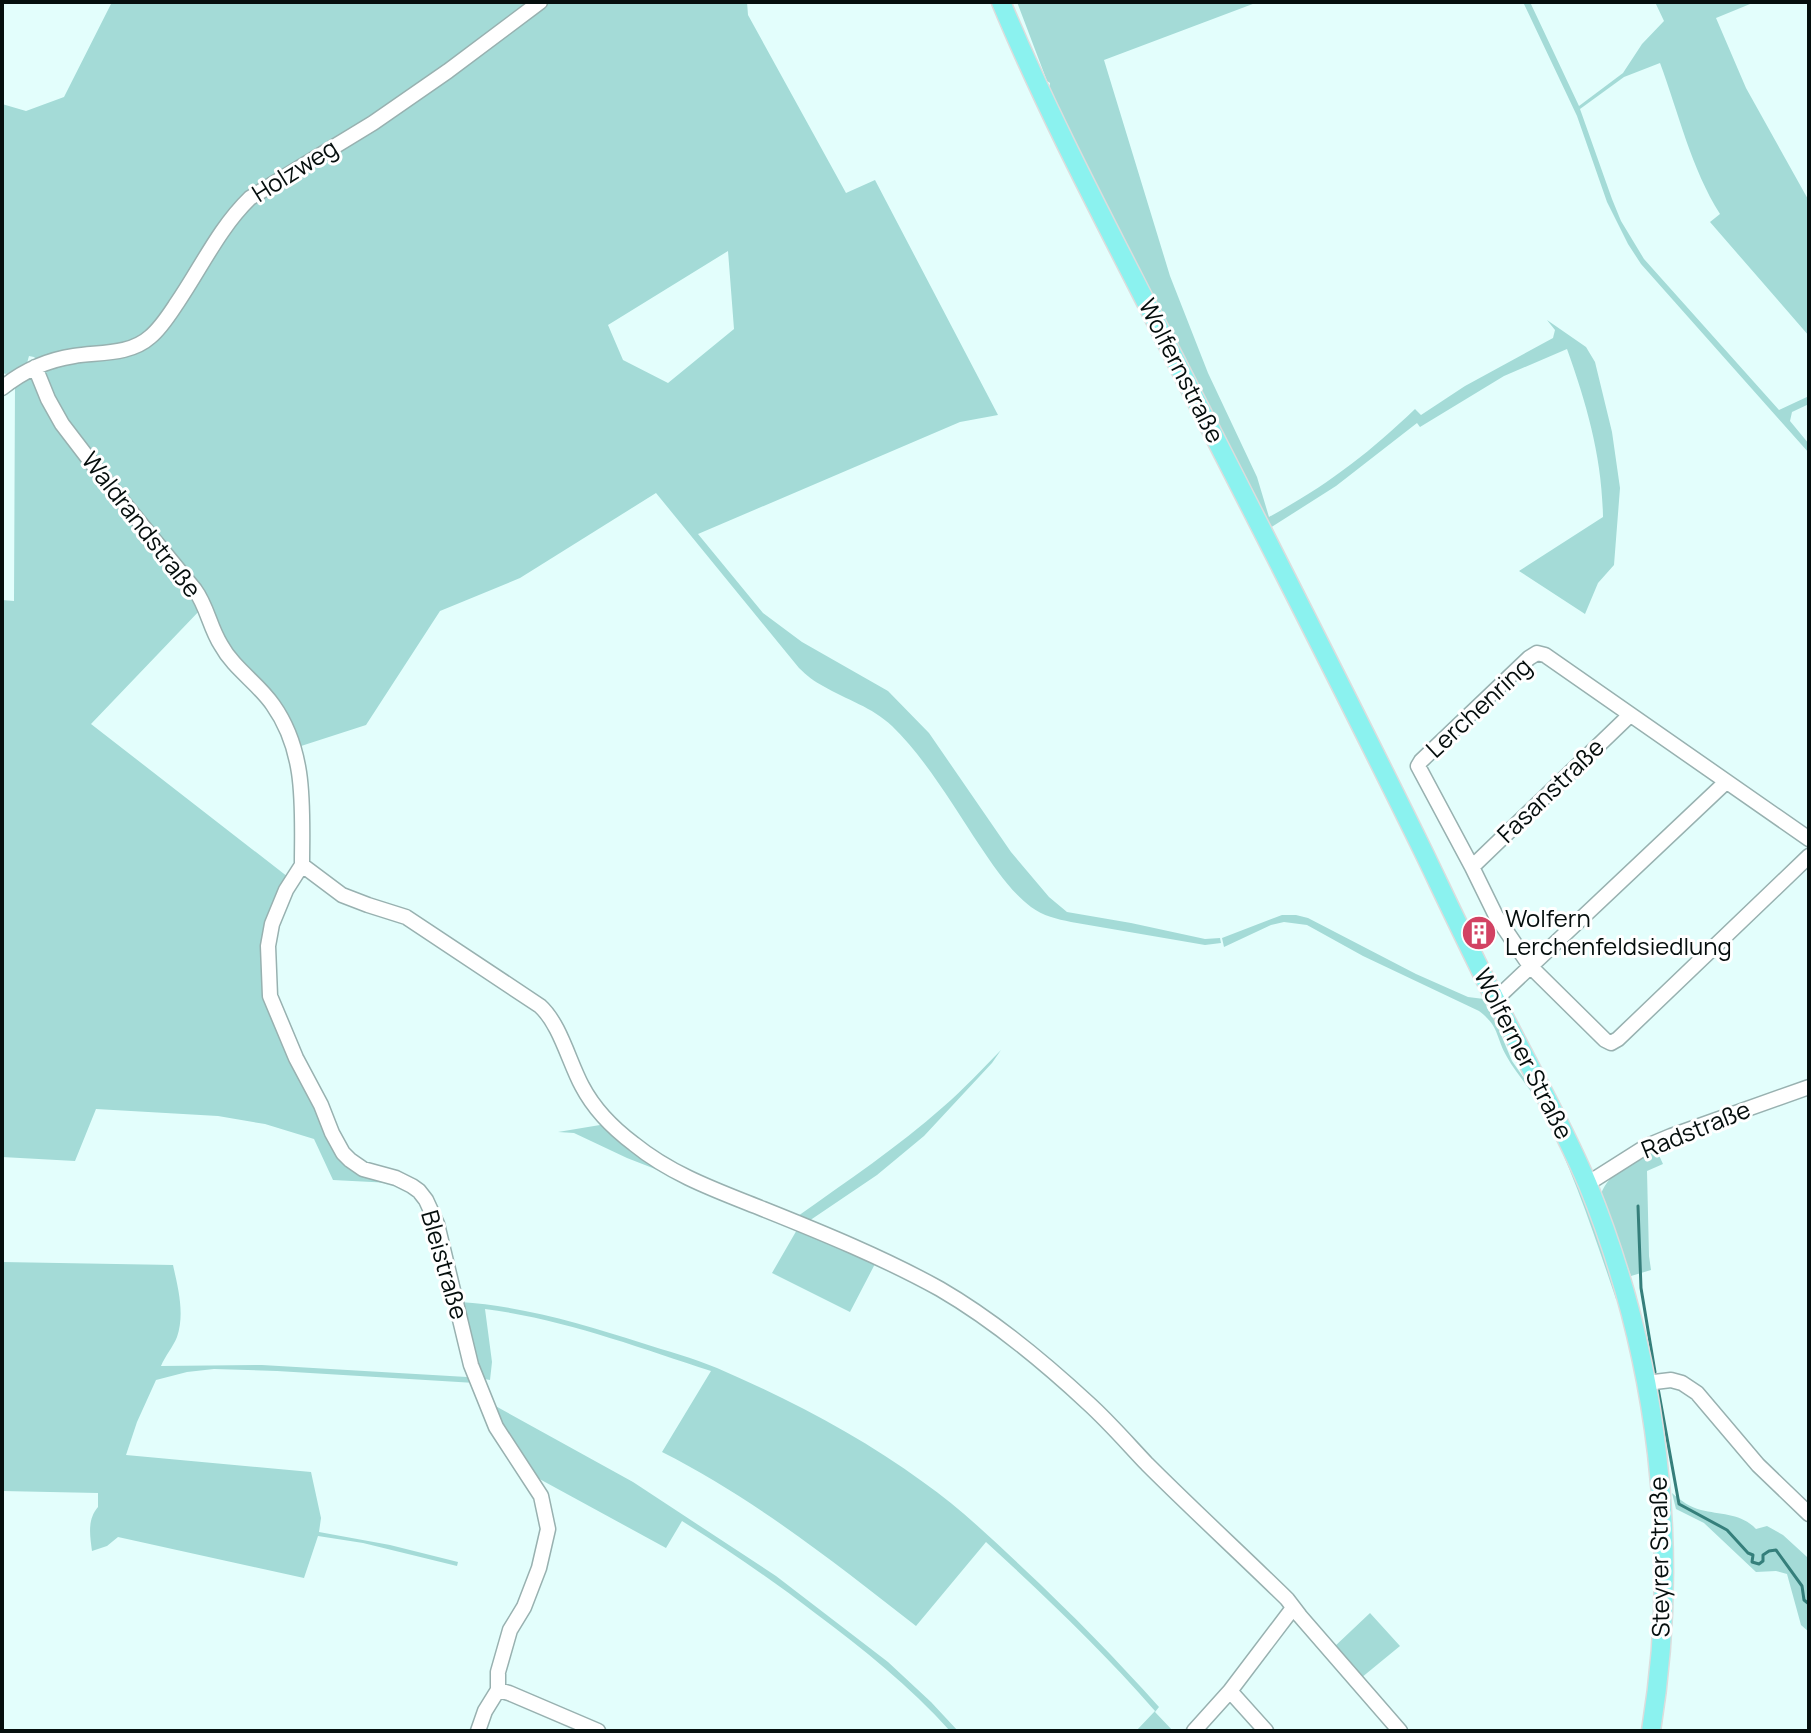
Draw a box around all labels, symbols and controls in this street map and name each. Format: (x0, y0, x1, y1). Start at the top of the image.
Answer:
street label: Holzweg (245, 131, 343, 209)
street label: Wolfernstraße (1132, 292, 1233, 448)
street label: Waldrandstraße (75, 444, 210, 604)
street label: Lerchenring (1418, 650, 1538, 764)
street label: Fasanstraße (1489, 730, 1611, 849)
place label: Wolfern Lerchenfeldsiedlung (1505, 901, 1732, 962)
building icon: Wolfern Lerchenfeldsiedlung (1460, 914, 1498, 952)
street label: Wolferner Straße (1467, 962, 1582, 1144)
street label: Radstraße (1636, 1092, 1755, 1165)
street label: Bleistraße (414, 1206, 477, 1323)
street label: Steyrer Straße (1641, 1476, 1676, 1638)

